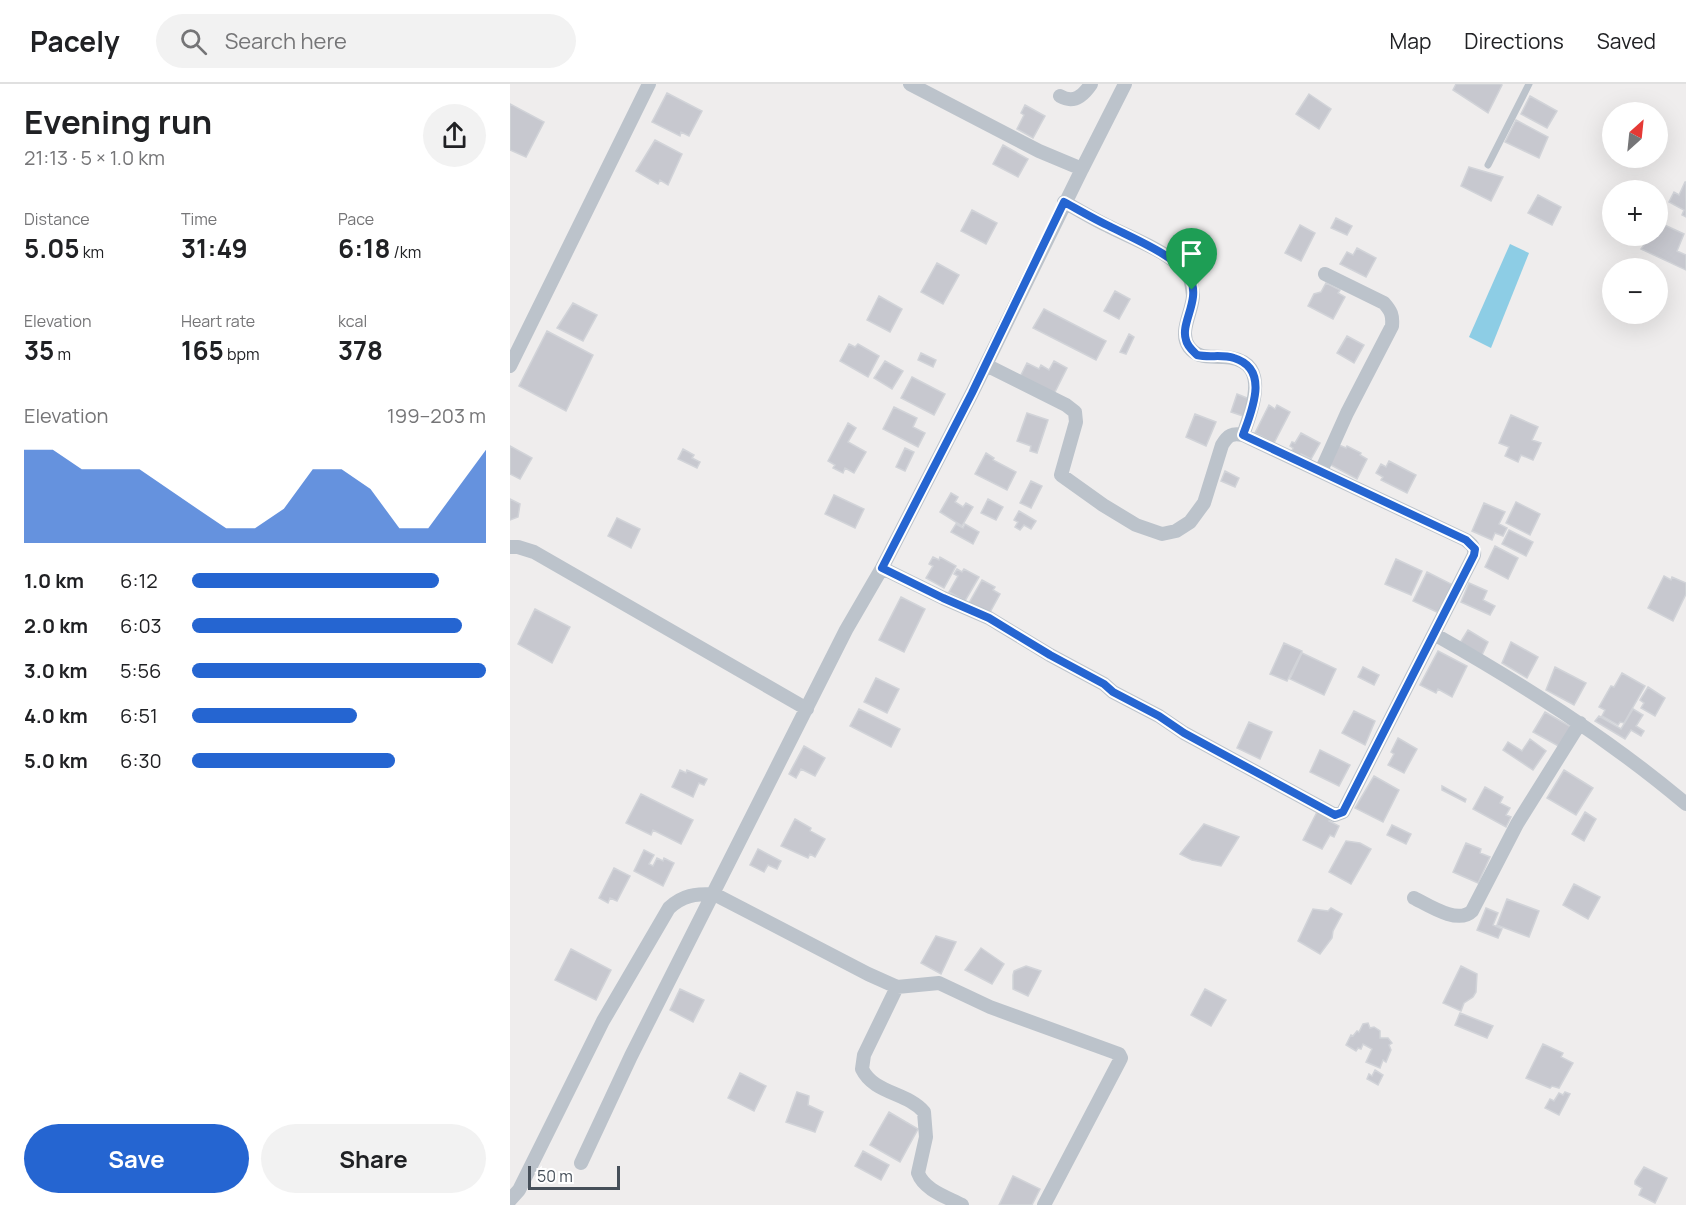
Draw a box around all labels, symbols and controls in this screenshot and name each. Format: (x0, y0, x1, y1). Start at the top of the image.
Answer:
search box (156, 14, 576, 68)
text: Pacely (30, 22, 120, 60)
icon: search (177, 25, 210, 58)
text: Search here (225, 26, 347, 56)
text: Map (1390, 27, 1431, 55)
text: Directions (1464, 27, 1564, 55)
text: Saved (1597, 27, 1656, 55)
text: Evening run (24, 99, 212, 144)
north arrow (1602, 102, 1668, 168)
map controls (1602, 102, 1668, 324)
button: share (423, 104, 486, 167)
text: 21:13 · 5 × 1.0 km (24, 144, 165, 171)
button: + (1602, 180, 1668, 246)
text: Distance (24, 208, 90, 230)
text: Time (181, 208, 217, 230)
text: Pace (338, 208, 374, 230)
pin (1166, 228, 1217, 290)
text: 5.05 (24, 230, 79, 266)
text: 31:49 (181, 230, 248, 266)
text: 6:18 (338, 230, 390, 266)
icon: arrive (1175, 237, 1208, 270)
text: km (79, 241, 104, 263)
text: /km (390, 241, 421, 263)
button: − (1602, 258, 1668, 324)
text: Elevation (24, 310, 92, 332)
text: Heart rate (181, 310, 255, 332)
text: kcal (338, 310, 367, 332)
text: 35 (24, 332, 54, 368)
text: 165 (181, 332, 224, 368)
text: 378 (338, 332, 383, 368)
text: m (54, 343, 71, 365)
text: bpm (224, 343, 260, 365)
text: Elevation (24, 402, 108, 429)
text: 199–203 m (387, 402, 486, 429)
text: 1.0 km (24, 567, 84, 594)
text: 6:12 (120, 567, 158, 594)
text: 2.0 km (24, 612, 88, 639)
text: 6:03 (120, 612, 162, 639)
text: 3.0 km (24, 657, 88, 684)
text: 5:56 (120, 657, 162, 684)
text: 4.0 km (24, 702, 88, 729)
text: 6:51 (120, 702, 158, 729)
text: 5.0 km (24, 747, 88, 774)
text: 6:30 (120, 747, 162, 774)
button: Save (24, 1124, 249, 1193)
button: Share (261, 1124, 486, 1193)
scale bar (528, 1163, 620, 1190)
text: 50 m (537, 1165, 573, 1187)

